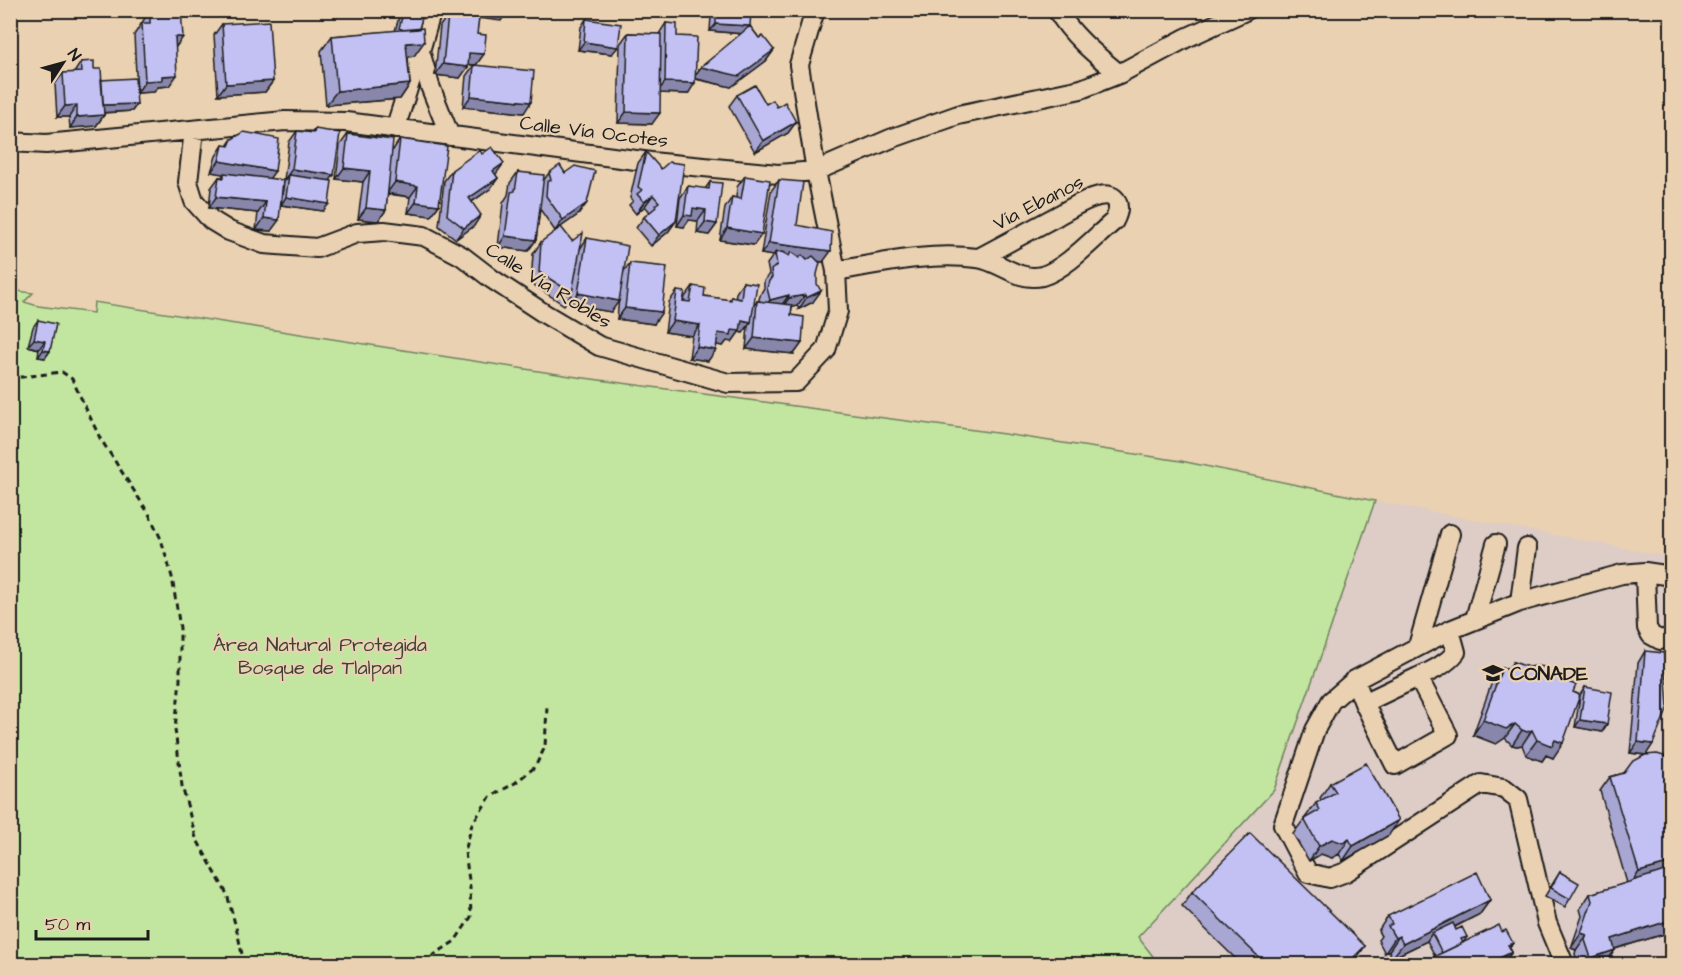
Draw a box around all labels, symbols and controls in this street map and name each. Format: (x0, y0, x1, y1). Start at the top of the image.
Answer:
north arrow (33, 33, 93, 93)
text: N (62, 44, 86, 65)
street label: Calle Vía Ocotes (518, 109, 670, 155)
street label: Vía Ebanos (988, 168, 1089, 238)
street label: Calle Vía Robles (480, 236, 617, 336)
park label: Área Natural Protegida Bosque de Tlalpan (213, 631, 427, 682)
place label: CONADE (1510, 660, 1588, 688)
school or university icon: CONADE (1481, 661, 1505, 685)
scale bar (36, 903, 148, 941)
text: 50 m (45, 912, 90, 937)

